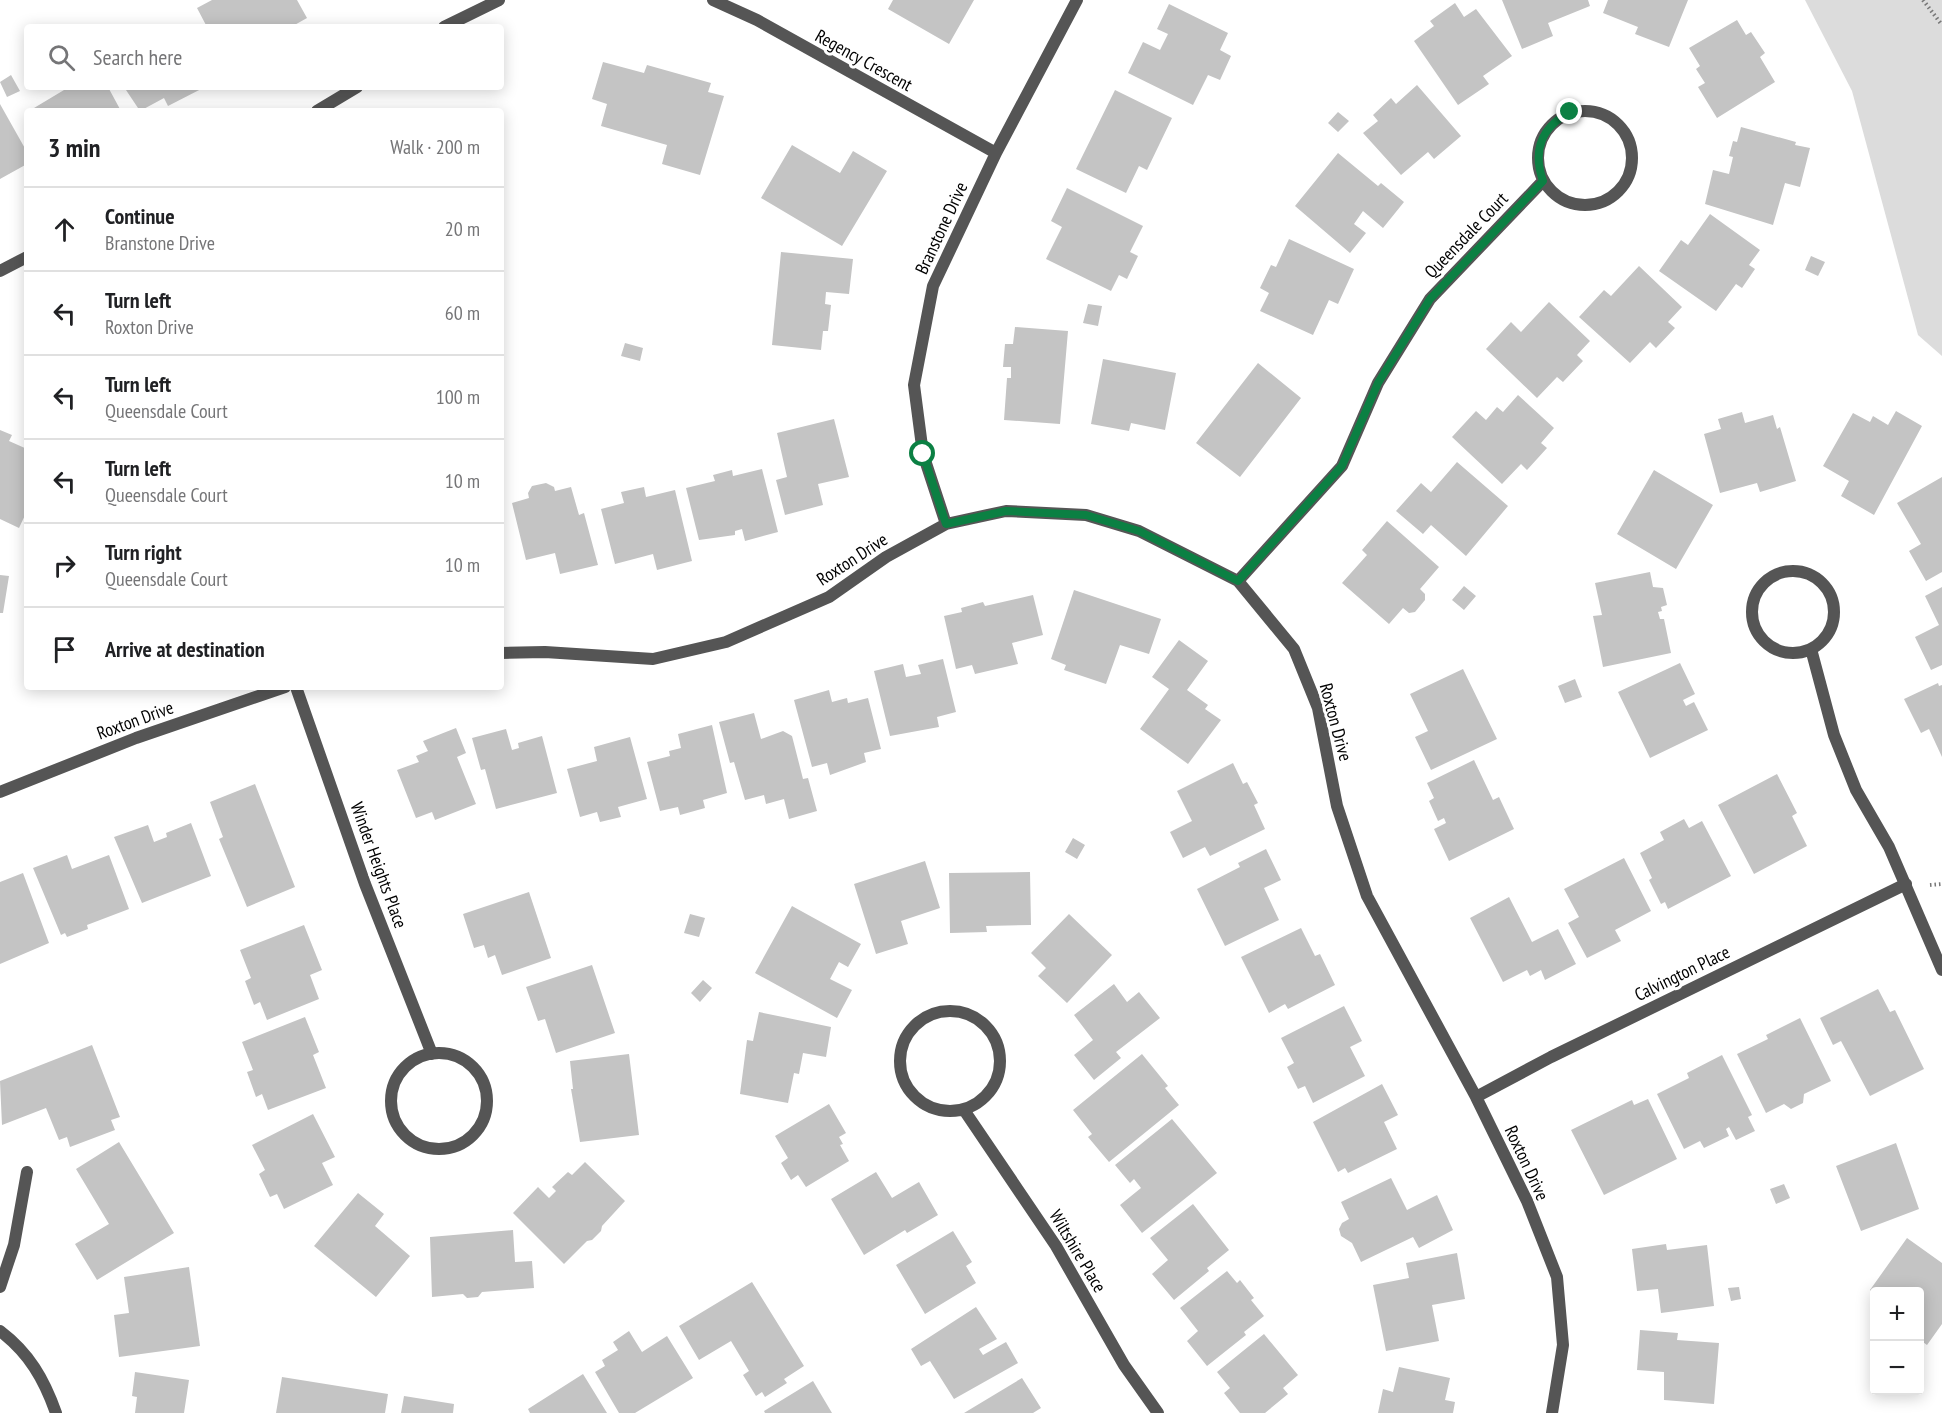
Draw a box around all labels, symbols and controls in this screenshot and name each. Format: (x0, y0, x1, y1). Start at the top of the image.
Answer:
search box (24, 24, 504, 90)
street label: Regency Crescent (811, 24, 917, 96)
icon: search (45, 41, 78, 74)
text: Search here (93, 43, 182, 71)
route end (1556, 98, 1582, 124)
text: 3 min (48, 131, 101, 164)
text: Walk · 200 m (390, 134, 480, 160)
street label: Branstone Drive (910, 178, 972, 278)
street label: Queensdale Court (1419, 187, 1513, 283)
text: Continue (105, 202, 175, 230)
icon: ahead (48, 213, 81, 246)
text: 20 m (445, 216, 480, 242)
text: Branstone Drive (105, 230, 215, 256)
text: Turn left (105, 286, 171, 314)
icon: left (48, 297, 81, 330)
text: 60 m (445, 300, 480, 326)
text: Roxton Drive (105, 314, 194, 340)
text: Turn left (105, 370, 171, 398)
icon: left (48, 381, 81, 414)
text: 100 m (436, 384, 480, 410)
text: Queensdale Court (105, 398, 228, 424)
route start (909, 440, 935, 466)
text: Turn left (105, 454, 171, 482)
icon: left (48, 465, 81, 498)
text: 10 m (445, 468, 480, 494)
text: Queensdale Court (105, 482, 228, 508)
street label: Roxton Drive (812, 528, 892, 590)
text: Turn right (105, 538, 182, 566)
icon: right (48, 549, 81, 582)
text: 10 m (445, 552, 480, 578)
text: Queensdale Court (105, 566, 228, 592)
icon: arrive (48, 633, 81, 666)
text: Arrive at destination (105, 635, 265, 663)
street label: Roxton Drive (1315, 680, 1357, 764)
street label: Roxton Drive (94, 696, 176, 744)
street label: Winder Heights Place (346, 799, 412, 931)
street label: Calvington Place (1631, 940, 1733, 1006)
street label: Roxton Drive (1500, 1122, 1554, 1204)
street label: Wiltshire Place (1044, 1206, 1112, 1296)
map controls (1870, 1287, 1924, 1395)
button: + (1870, 1287, 1924, 1341)
button: − (1870, 1341, 1924, 1395)

